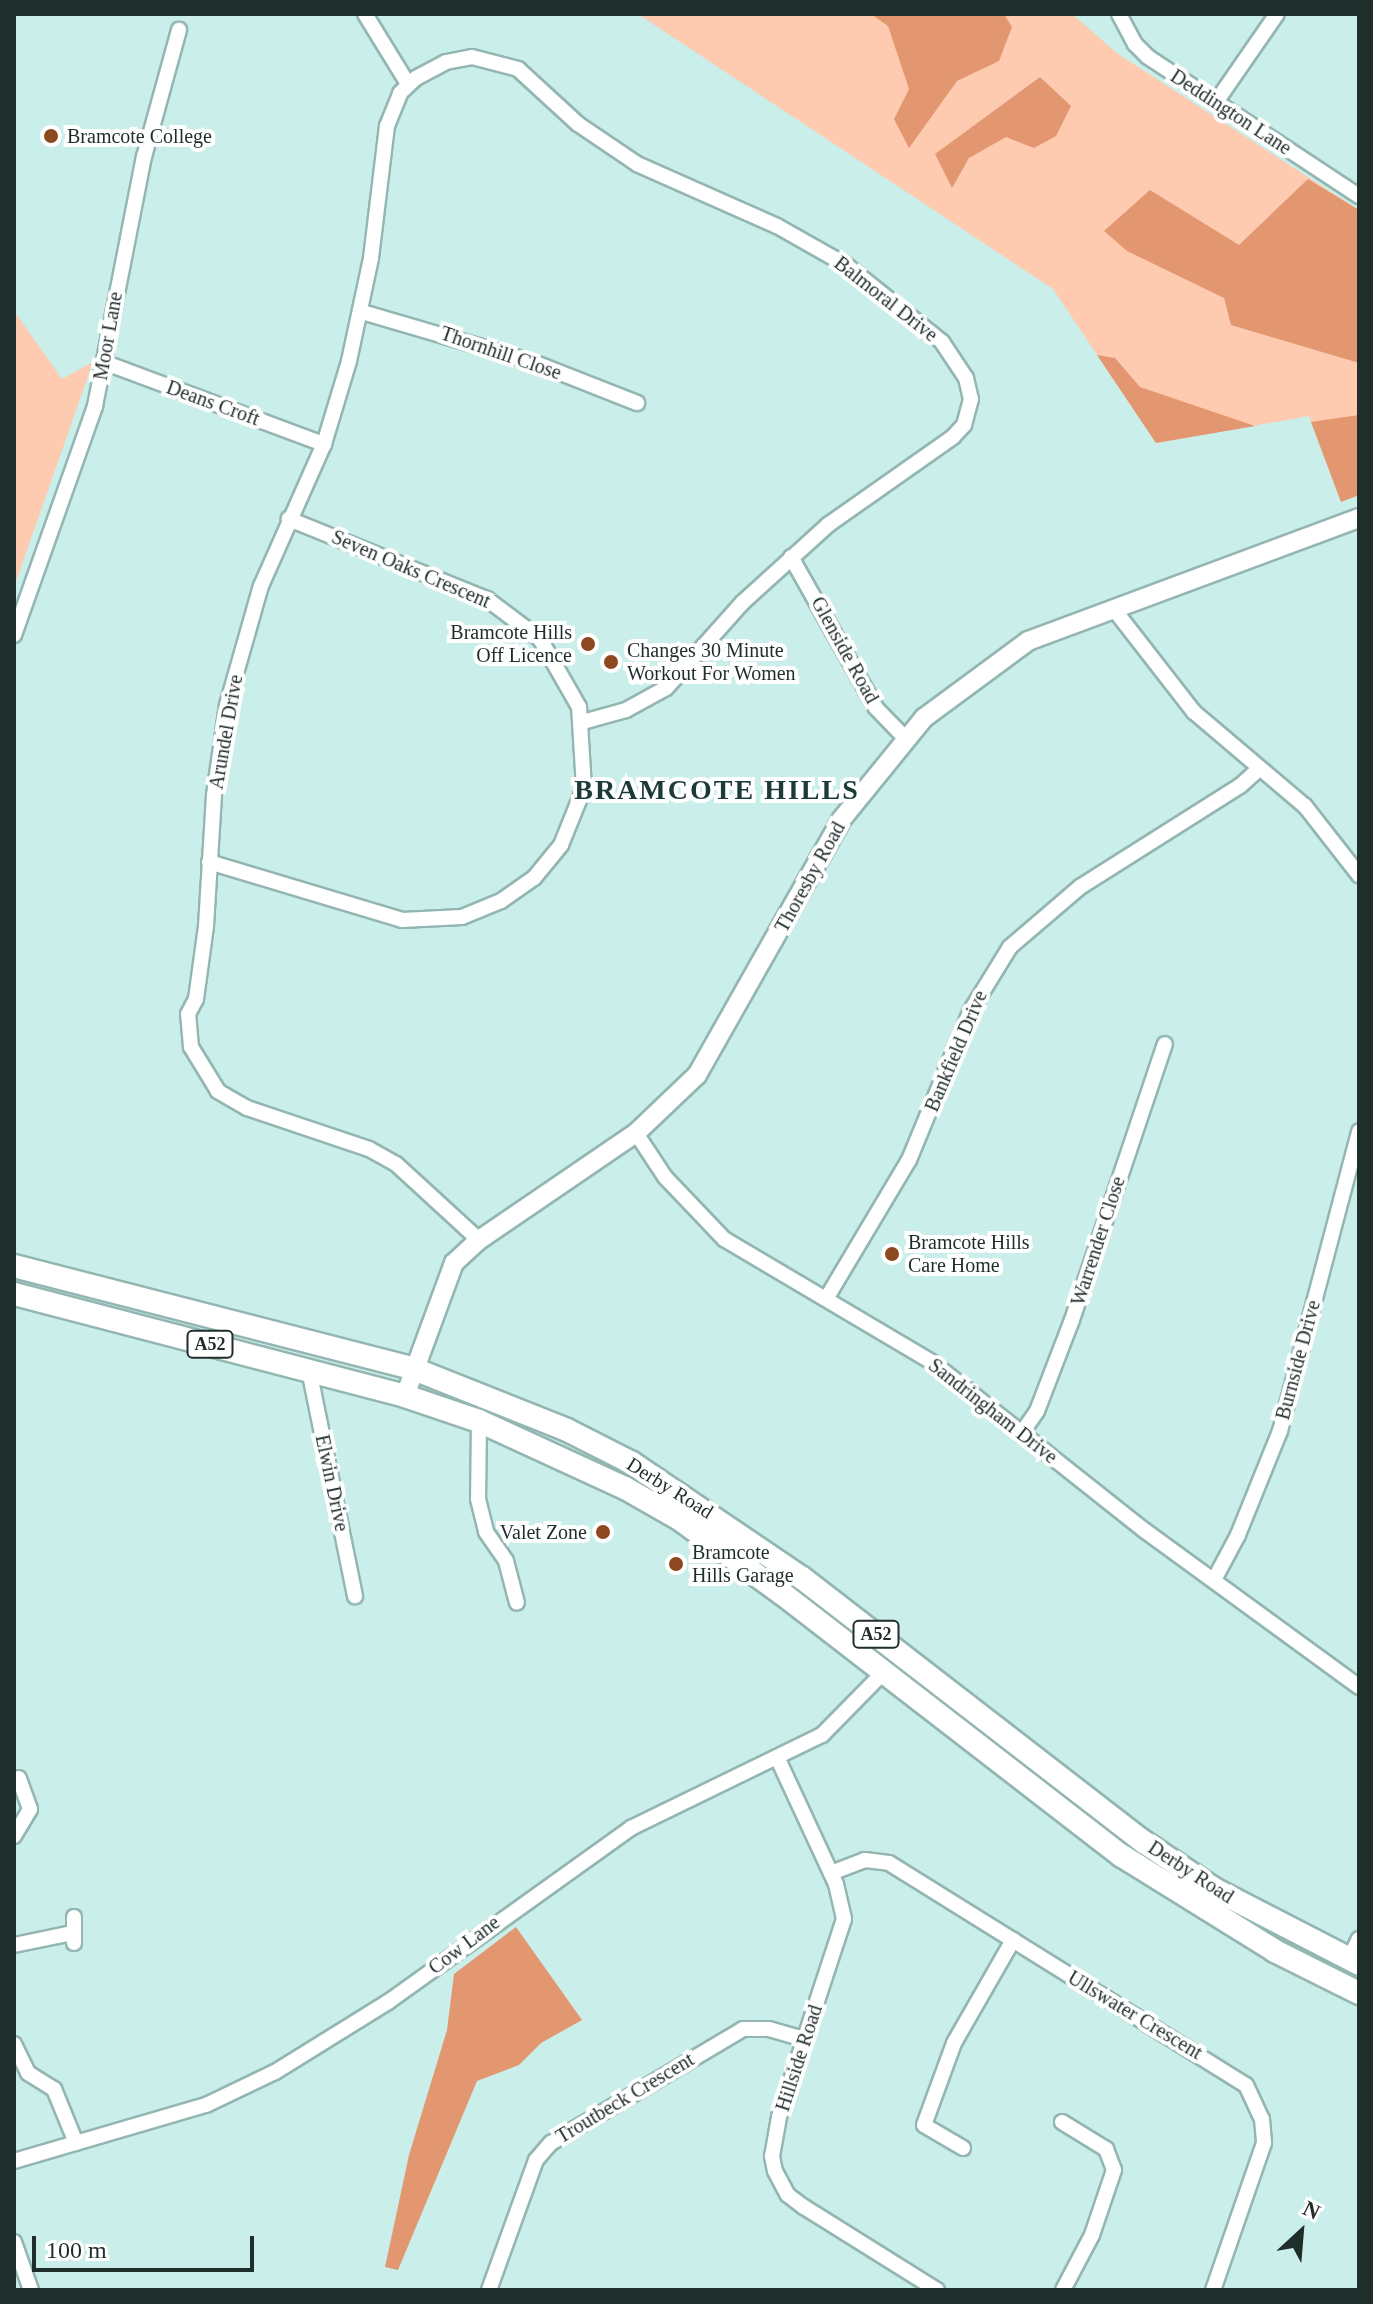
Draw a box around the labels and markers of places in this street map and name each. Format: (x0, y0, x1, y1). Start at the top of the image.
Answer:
place label: Bramcote College (67, 124, 212, 148)
marker: Bramcote College (42, 127, 60, 145)
place label: Bramcote Hills Off Licence (450, 620, 572, 667)
marker: Bramcote Hills Off Licence (579, 635, 597, 653)
place label: Changes 30 Minute Workout For Women (627, 638, 796, 685)
marker: Changes 30 Minute Workout For Women (602, 653, 620, 671)
place label: Bramcote Hills Care Home (908, 1230, 1030, 1277)
marker: Bramcote Hills Care Home (883, 1245, 901, 1263)
place label: Valet Zone (500, 1520, 587, 1544)
marker: Valet Zone (594, 1523, 612, 1541)
place label: Bramcote Hills Garage (692, 1540, 794, 1587)
marker: Bramcote Hills Garage (667, 1555, 685, 1573)

